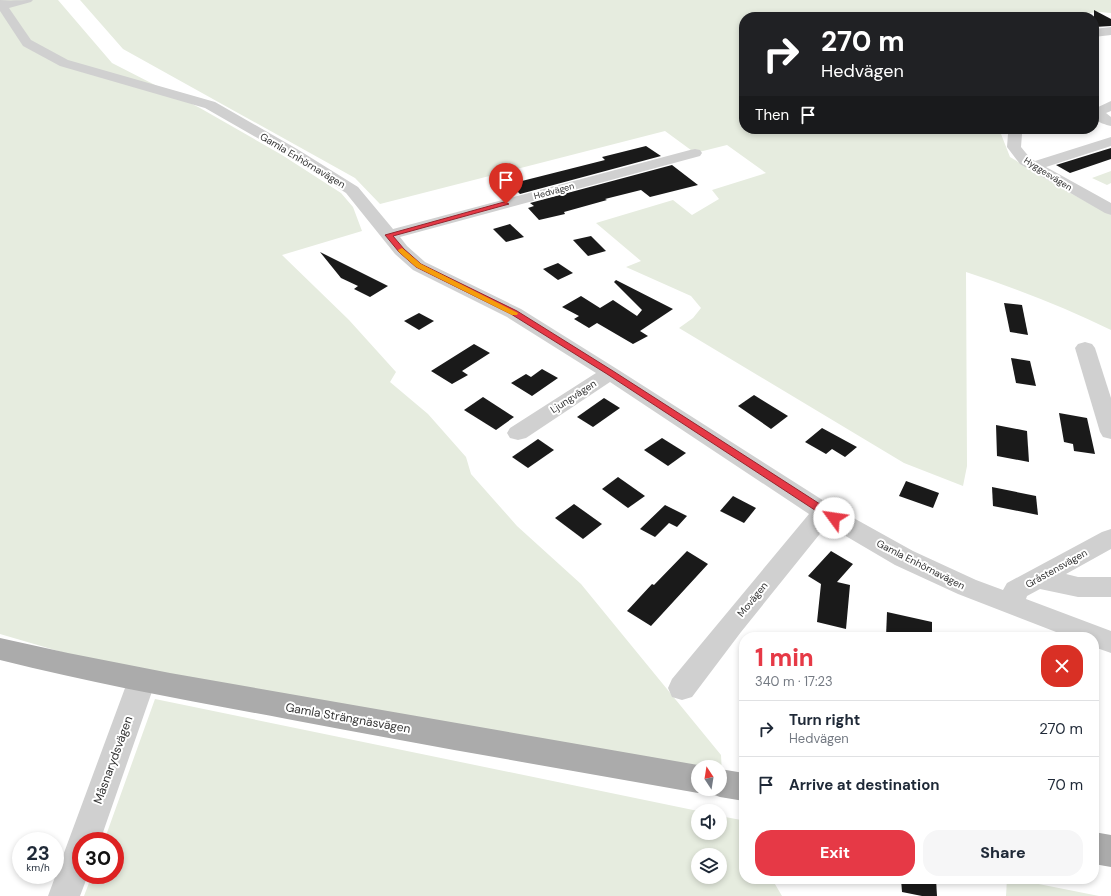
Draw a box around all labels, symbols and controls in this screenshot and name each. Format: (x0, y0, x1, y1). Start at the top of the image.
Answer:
text: 270 m (821, 23, 904, 60)
icon: right (755, 28, 807, 80)
text: Hedvägen (821, 59, 904, 83)
icon: arrive (797, 104, 819, 126)
text: Then (755, 105, 789, 125)
street label: Gamla Enhörnavägen (258, 130, 348, 191)
street label: Hyggesvägen (1022, 154, 1074, 194)
pin (489, 163, 523, 204)
icon: arrive (495, 169, 517, 191)
street label: Hedvägen (532, 180, 576, 202)
street label: Ljungvägen (548, 377, 599, 416)
position arrow (813, 497, 855, 539)
street label: Gamla Enhörnavägen (874, 537, 967, 592)
street label: Gråstensvägen (1023, 546, 1090, 591)
street label: Movägen (734, 579, 771, 619)
text: 1 min (755, 642, 814, 673)
button: close (1041, 645, 1083, 687)
text: 340 m · 17:23 (755, 673, 833, 690)
street label: Gamla Strängnäsvägen (284, 699, 412, 737)
text: Turn right (789, 710, 860, 730)
street label: Måsnarydsvägen (90, 714, 136, 806)
icon: right (755, 718, 777, 740)
text: 270 m (1039, 719, 1083, 739)
text: Hedvägen (789, 730, 849, 747)
north arrow (691, 760, 727, 796)
map controls (691, 760, 727, 884)
icon: arrive (755, 774, 777, 796)
text: Arrive at destination (789, 775, 940, 795)
text: 70 m (1048, 775, 1083, 795)
button: sound (691, 804, 727, 840)
button: Exit (755, 830, 915, 876)
button: Share (923, 830, 1083, 876)
speed limit sign: 30 (72, 832, 124, 884)
text: 23 (26, 840, 50, 866)
button: layers (691, 848, 727, 884)
text: km/h (26, 861, 50, 874)

